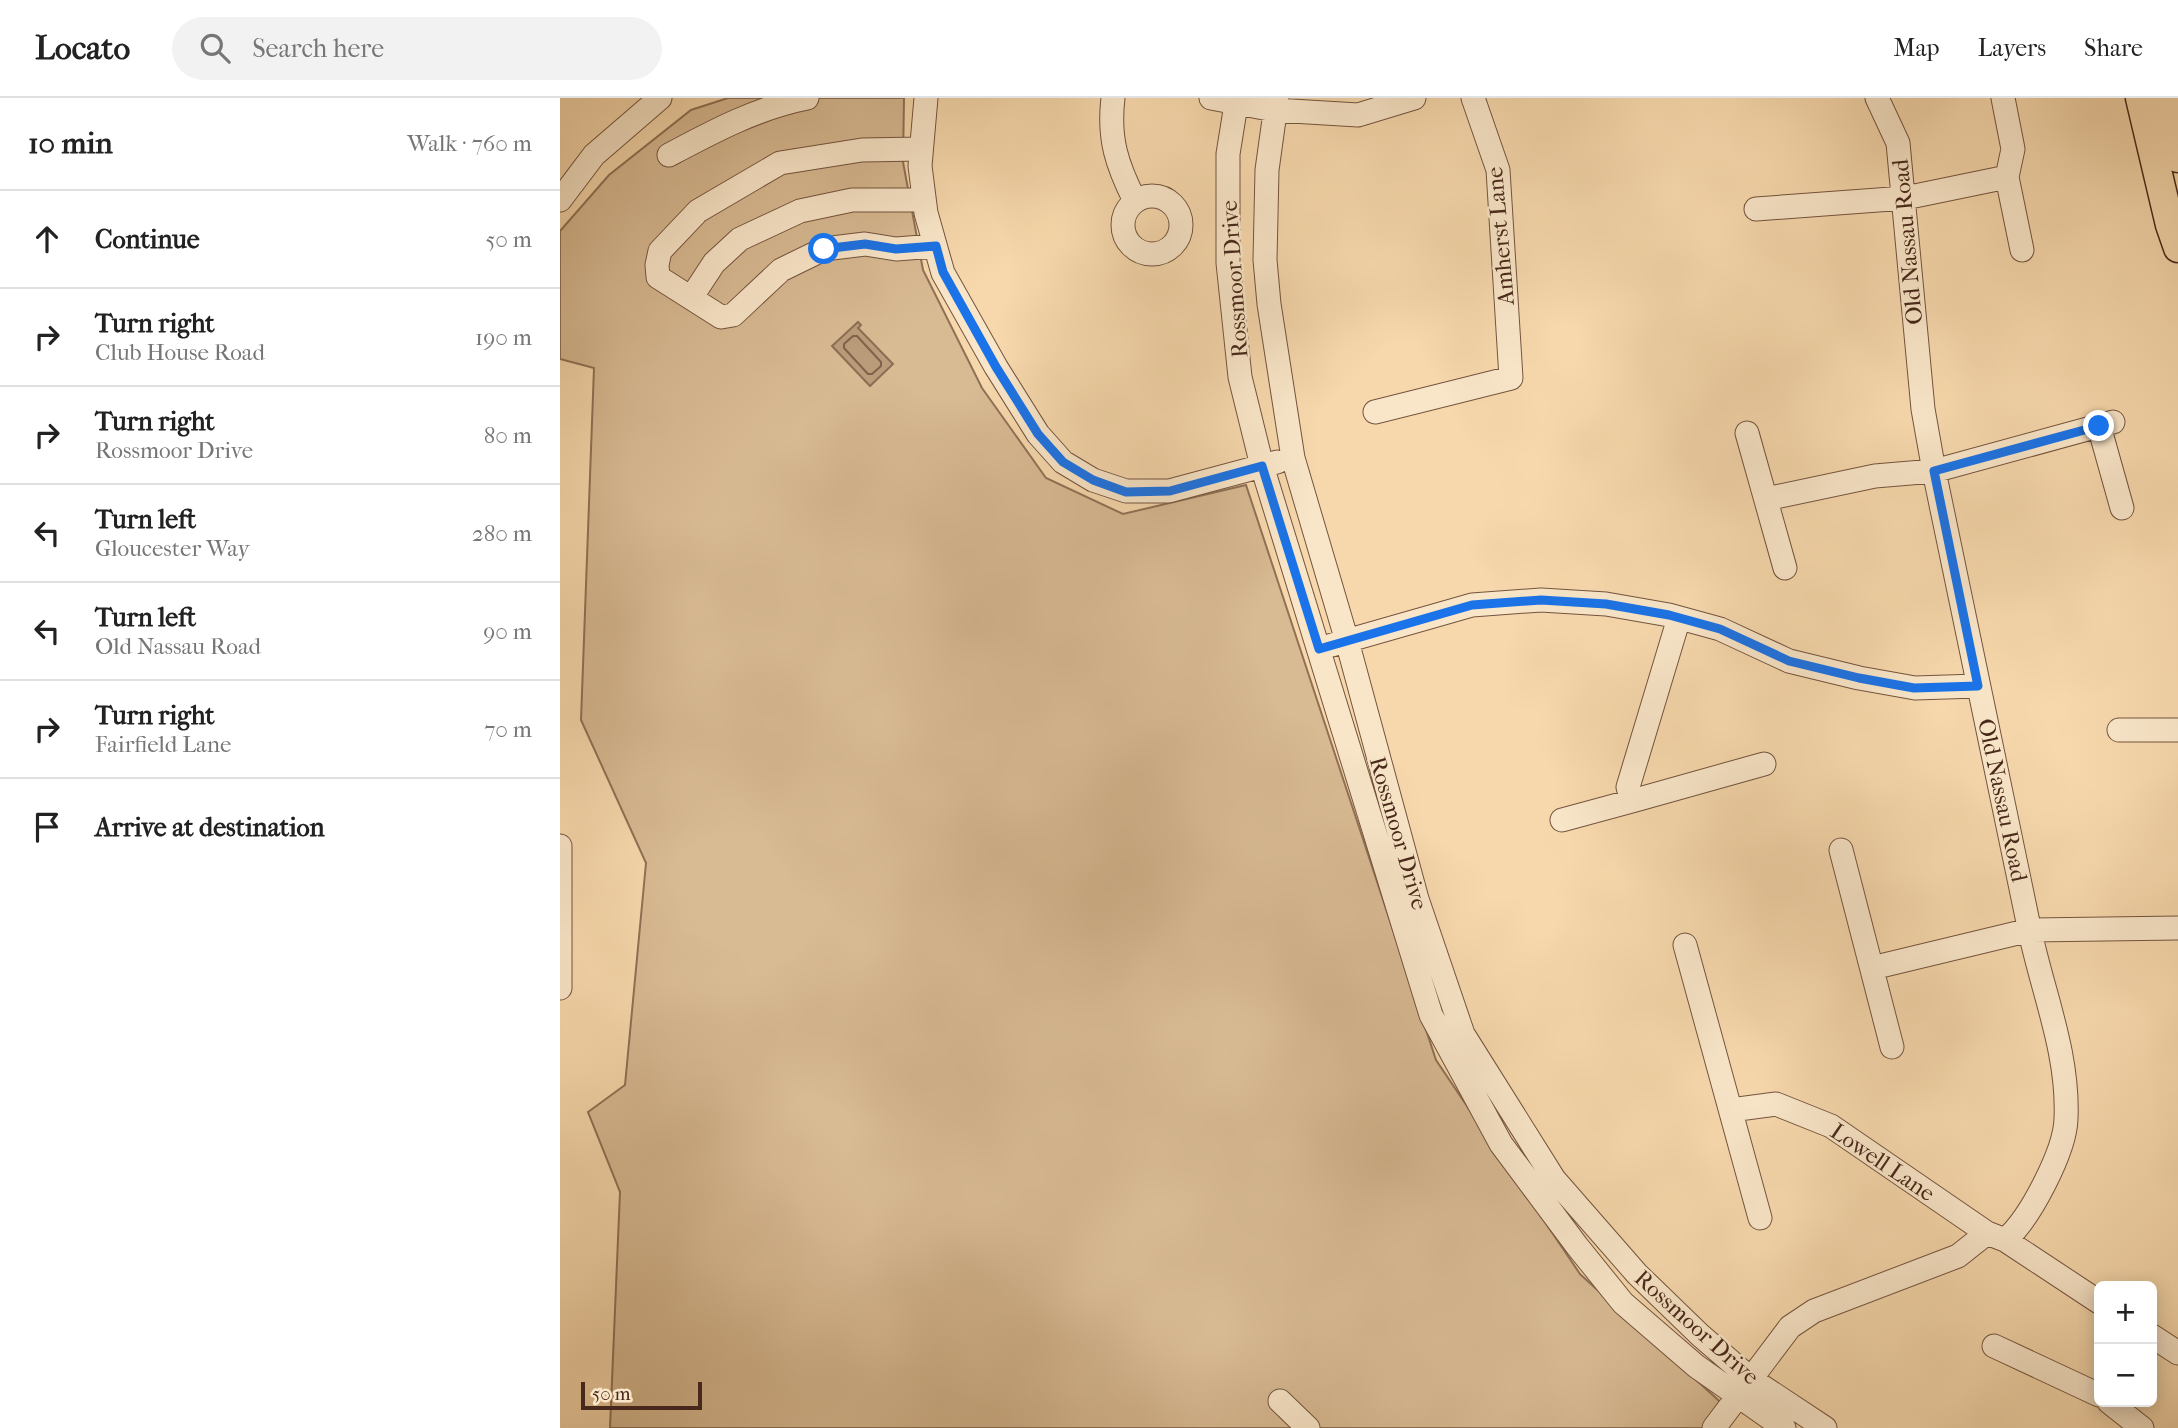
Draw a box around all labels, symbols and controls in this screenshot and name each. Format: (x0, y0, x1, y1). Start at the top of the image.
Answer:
search box (172, 17, 662, 80)
text: Locato (35, 29, 130, 68)
icon: search (196, 29, 234, 67)
text: Search here (252, 33, 384, 64)
text: Map (1894, 34, 1940, 62)
text: Layers (1978, 34, 2046, 62)
text: Share (2084, 34, 2143, 62)
text: 10 min (28, 126, 113, 161)
text: Walk · 760 m (407, 130, 532, 157)
street label: Old Nassau Road (1887, 158, 1928, 326)
street label: Amherst Lane (1481, 166, 1520, 307)
street label: Rossmoor Drive (1216, 199, 1253, 359)
icon: ahead (28, 220, 66, 258)
text: Continue (95, 224, 200, 255)
text: 50 m (485, 226, 532, 253)
route start (808, 233, 839, 264)
text: Turn right (95, 308, 215, 339)
icon: right (28, 318, 66, 356)
text: 190 m (475, 324, 532, 351)
text: Club House Road (95, 339, 265, 366)
text: Turn right (95, 406, 215, 437)
route end (2083, 410, 2114, 441)
icon: right (28, 416, 66, 454)
text: 80 m (484, 422, 532, 449)
text: Rossmoor Drive (95, 437, 253, 464)
text: Turn left (95, 504, 196, 535)
icon: left (28, 514, 66, 552)
text: 280 m (472, 520, 532, 547)
text: Gloucester Way (95, 535, 250, 562)
text: Turn left (95, 602, 196, 633)
icon: left (28, 612, 66, 650)
text: 90 m (483, 618, 532, 645)
text: Old Nassau Road (95, 633, 261, 660)
text: Turn right (95, 700, 215, 731)
icon: right (28, 710, 66, 748)
text: 70 m (484, 716, 532, 743)
street label: Old Nassau Road (1972, 716, 2033, 885)
text: Fairfield Lane (95, 731, 231, 758)
street label: Rossmoor Drive (1364, 753, 1433, 913)
icon: arrive (28, 808, 66, 846)
text: Arrive at destination (95, 812, 325, 843)
street label: Lowell Lane (1825, 1118, 1940, 1207)
street label: Rossmoor Drive (1629, 1264, 1764, 1390)
map controls (2094, 1281, 2157, 1407)
button: + (2094, 1281, 2157, 1344)
button: − (2094, 1344, 2157, 1407)
scale bar (581, 1379, 702, 1411)
text: 50 m (592, 1383, 631, 1405)

